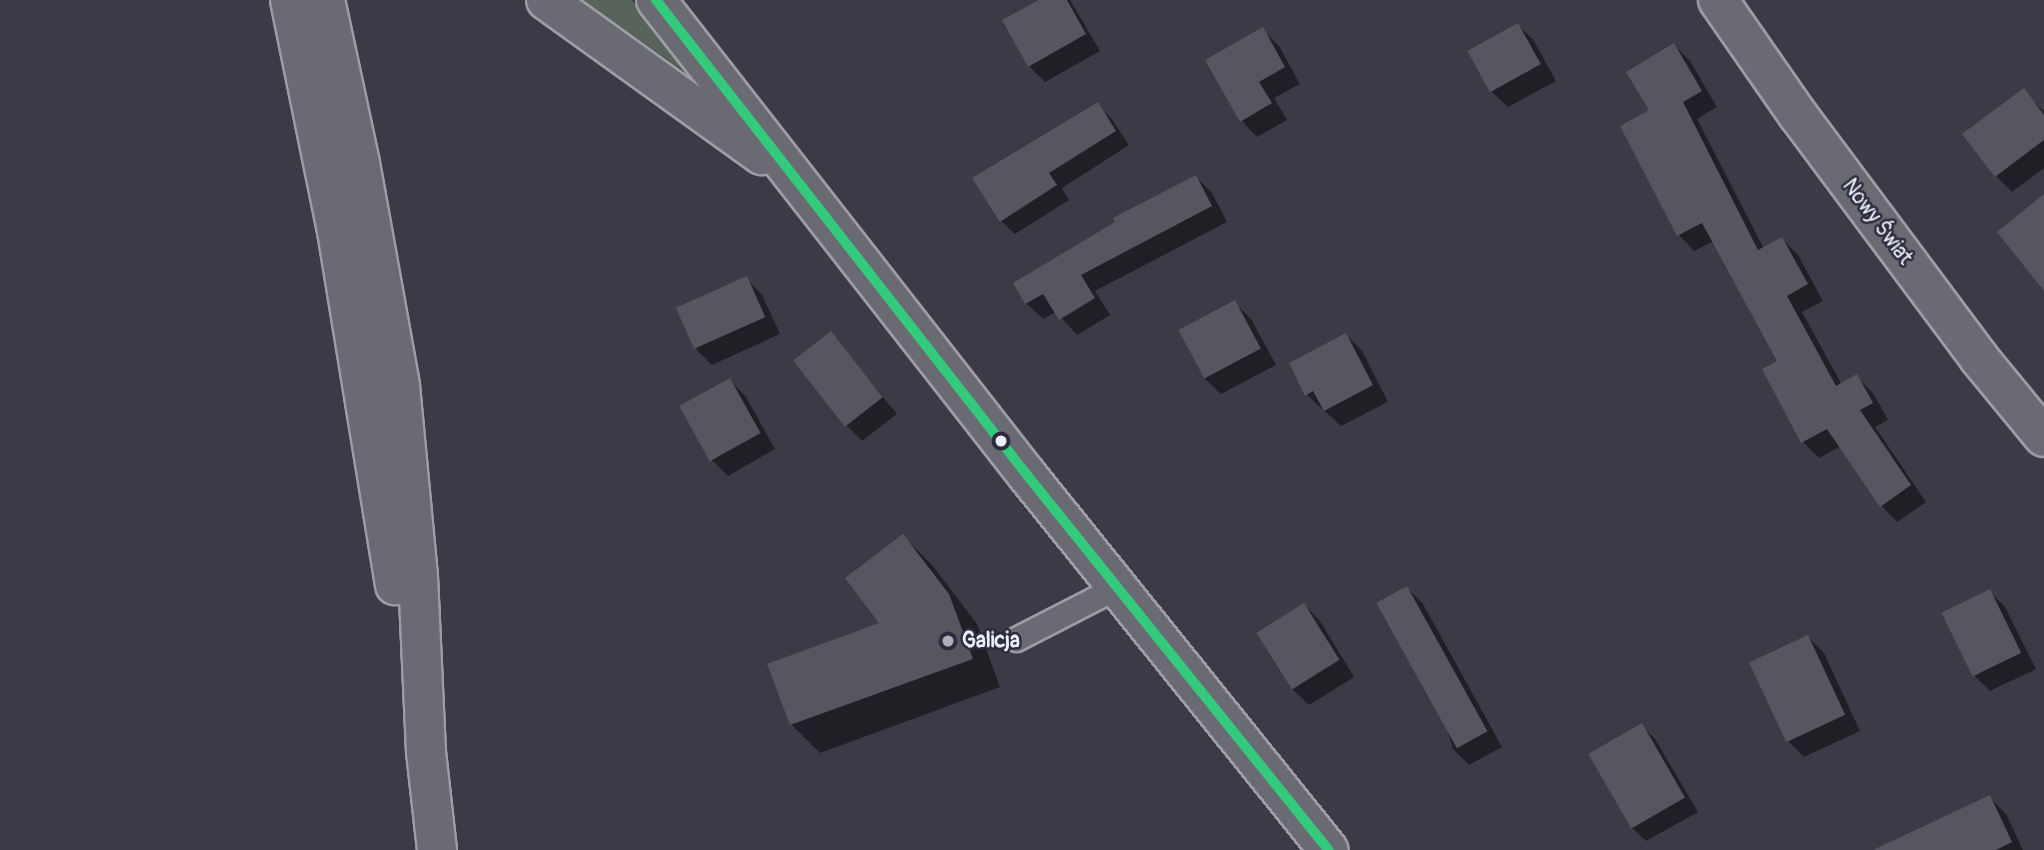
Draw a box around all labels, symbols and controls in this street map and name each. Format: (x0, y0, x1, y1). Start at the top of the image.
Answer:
street label: Nowy Świat (1837, 174, 1917, 270)
unlabelled marker (994, 434, 1008, 448)
place label: Galicja (962, 628, 1020, 654)
marker: Galicja (940, 633, 956, 649)

